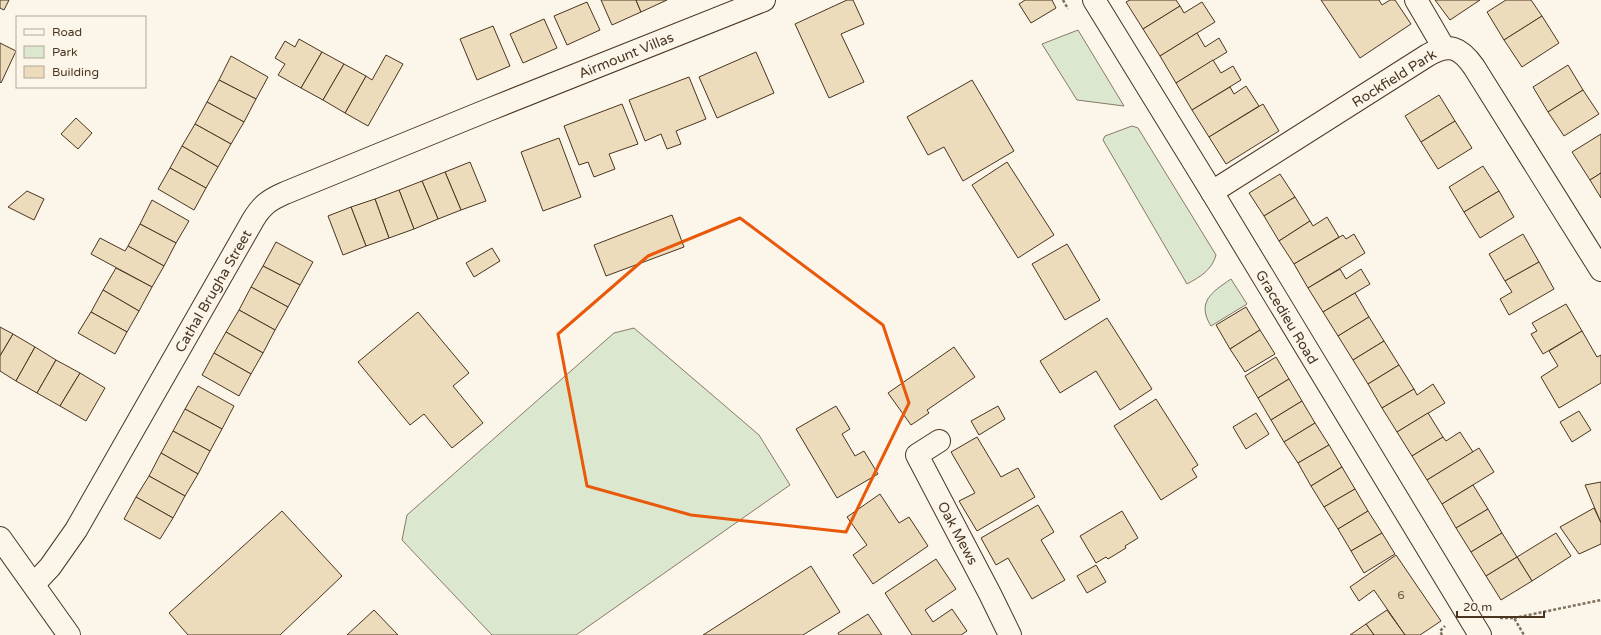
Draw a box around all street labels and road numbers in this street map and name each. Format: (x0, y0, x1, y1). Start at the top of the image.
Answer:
street label: Airmount Villas (576, 29, 676, 82)
street label: Rockfield Park (1349, 46, 1440, 111)
street label: Cathal Brugha Street (171, 226, 256, 356)
street label: Gracedieu Road (1252, 267, 1321, 367)
street label: Oak Mews (934, 499, 981, 568)

